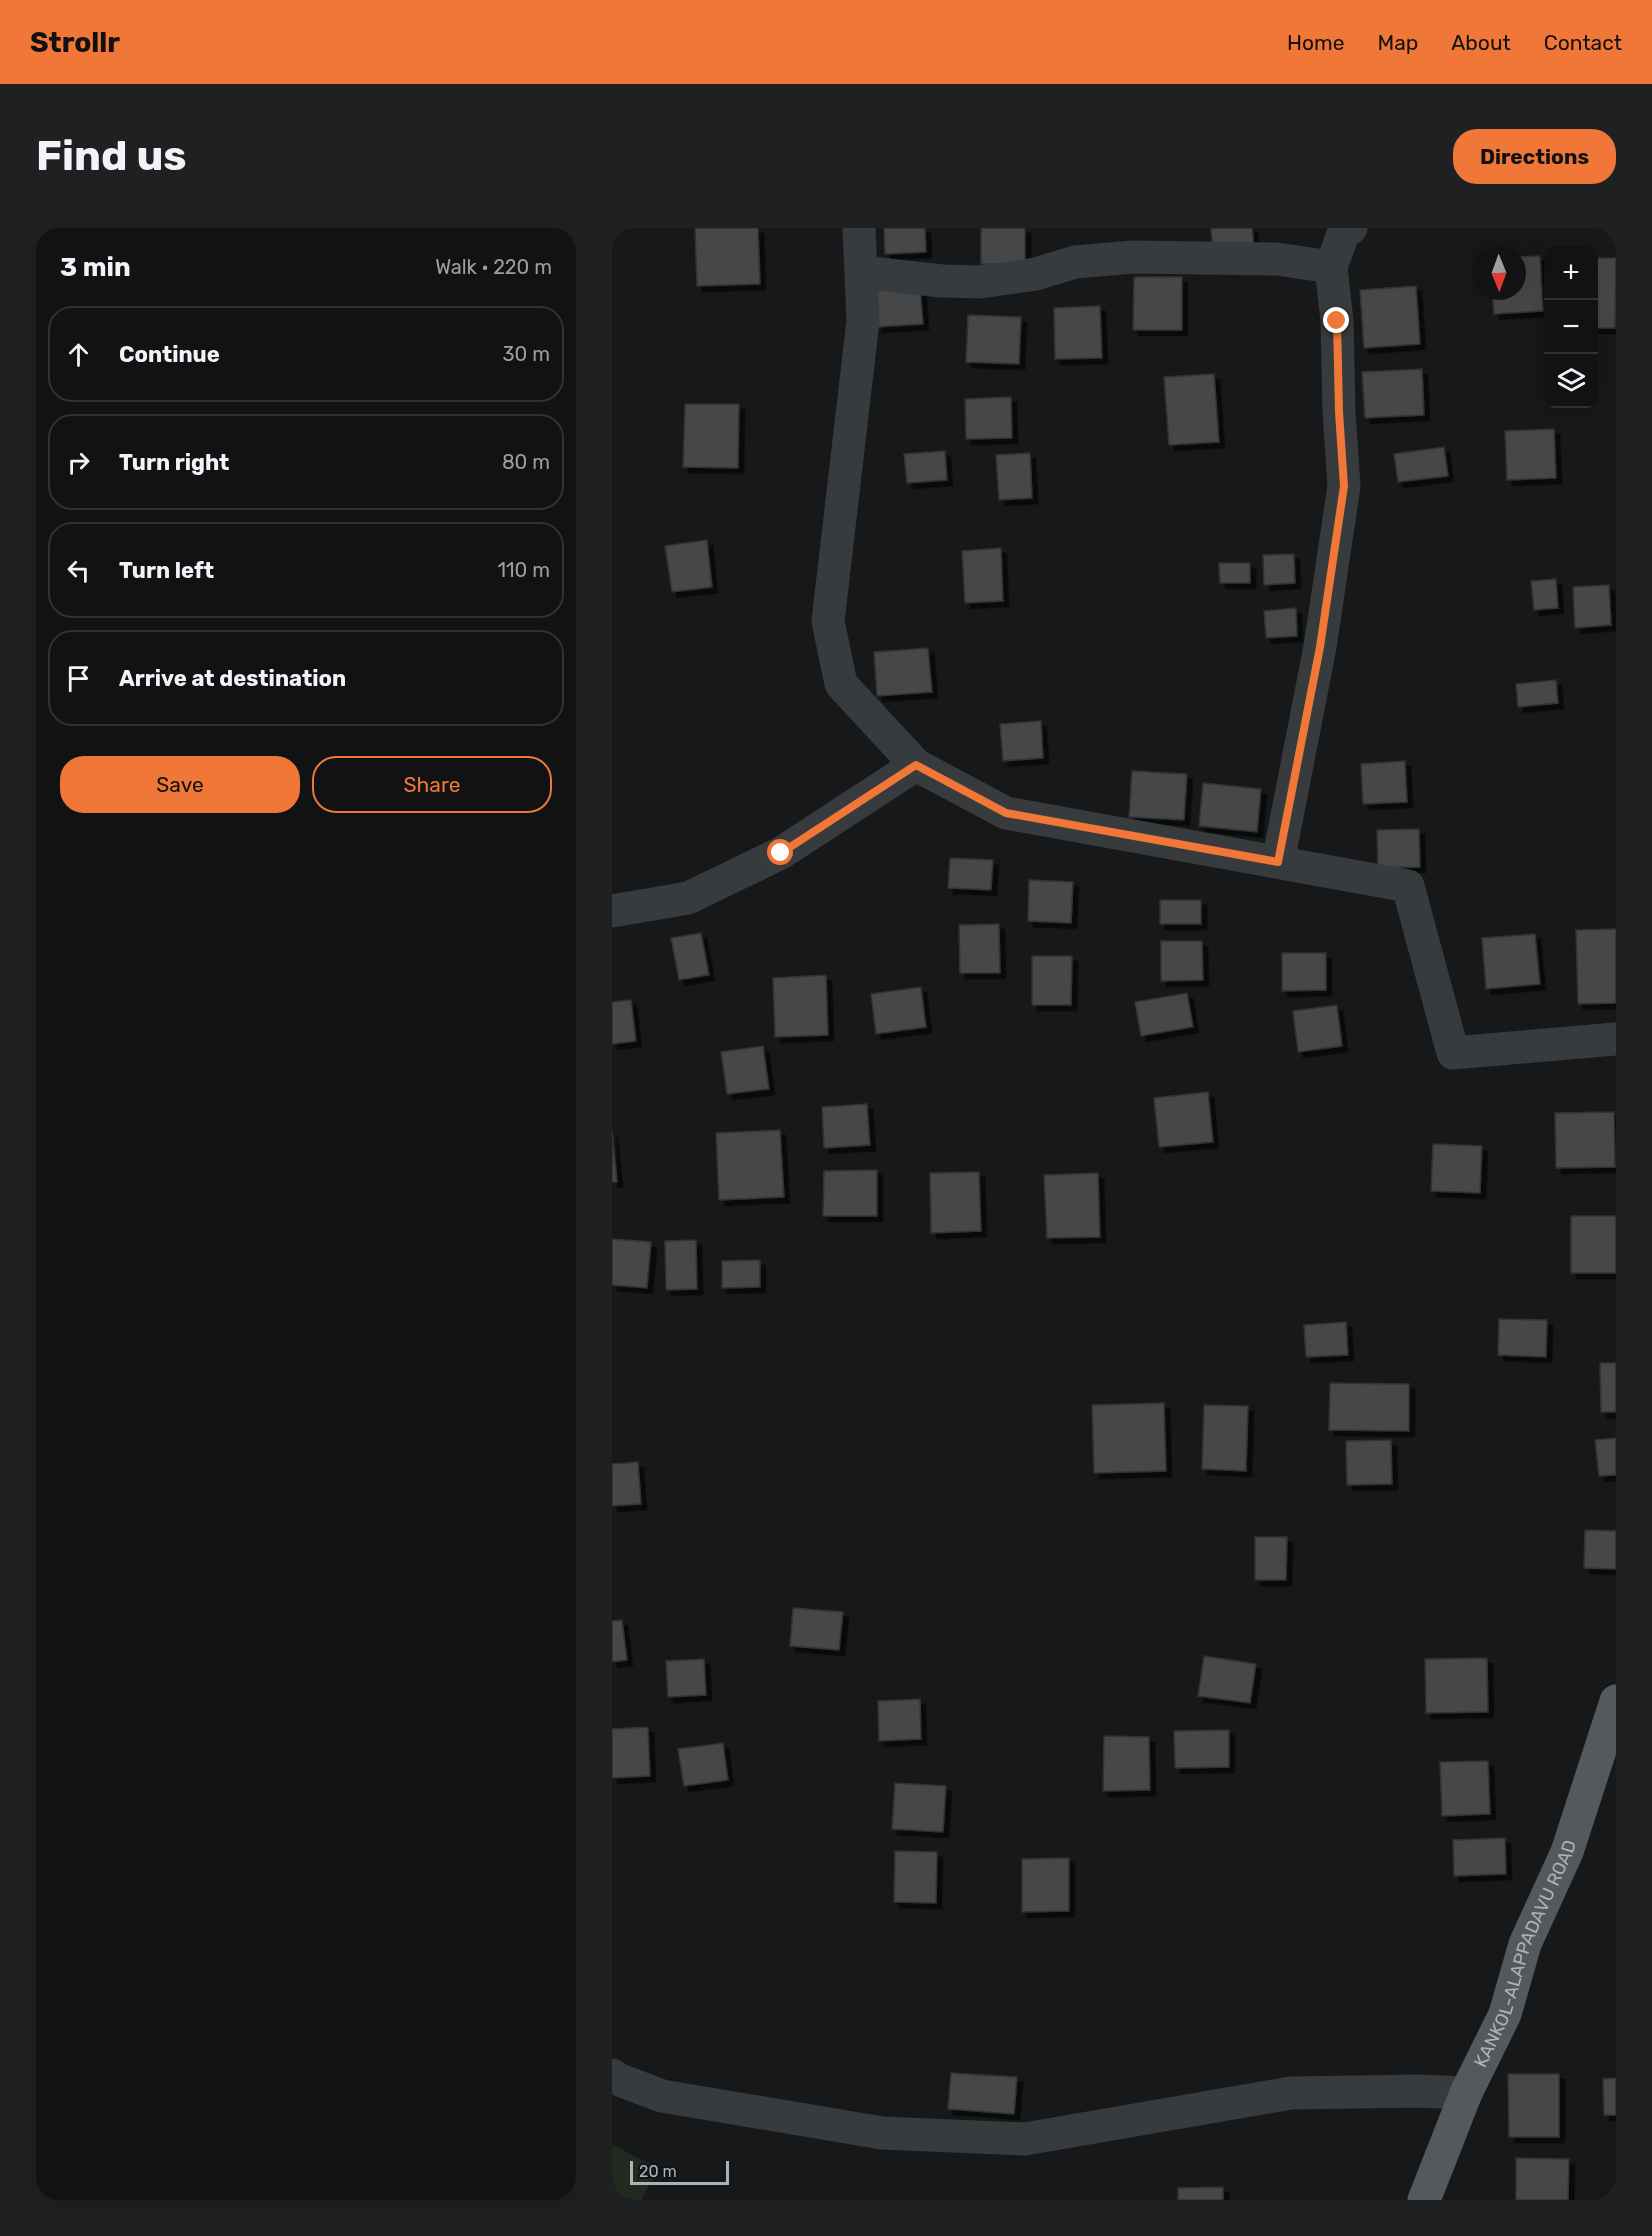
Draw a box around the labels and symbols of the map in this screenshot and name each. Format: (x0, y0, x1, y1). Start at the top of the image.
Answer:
north arrow (1472, 246, 1526, 300)
route end (1323, 307, 1349, 333)
route start (767, 839, 793, 865)
street label: KANKOL-ALAPPADAVU ROAD (1469, 1837, 1581, 2071)
scale bar (630, 2158, 729, 2186)

